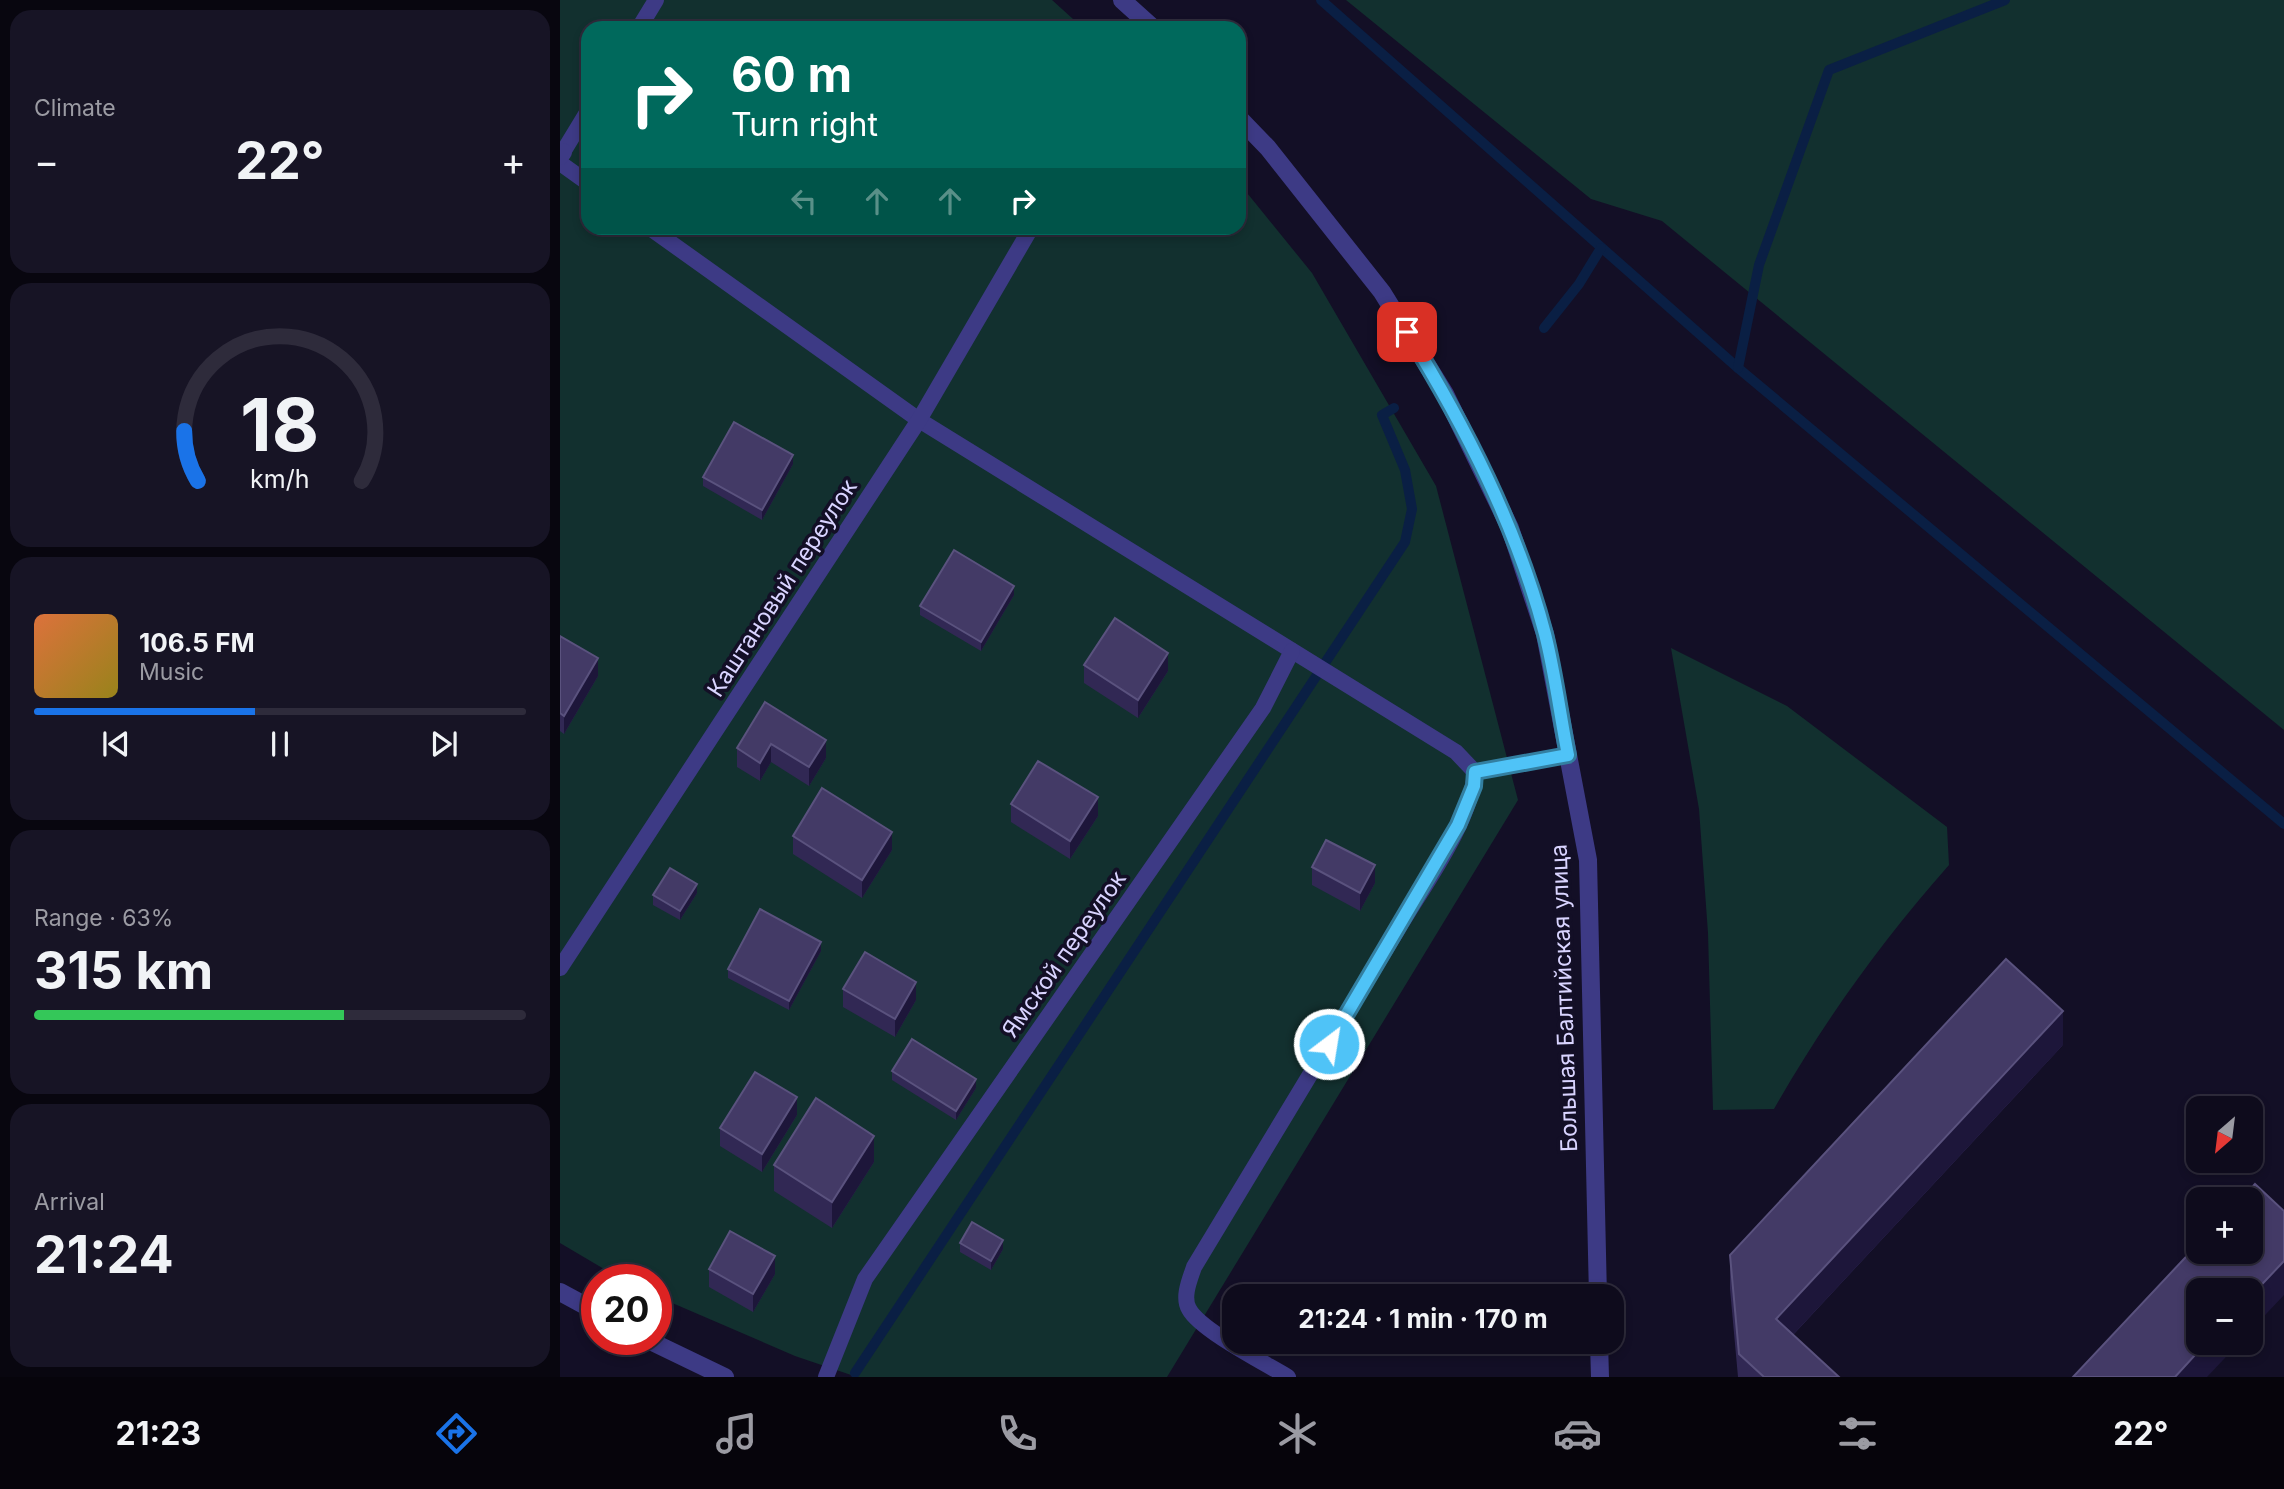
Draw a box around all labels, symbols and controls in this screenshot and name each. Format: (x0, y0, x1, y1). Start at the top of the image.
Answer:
text: 60 m (731, 45, 852, 104)
icon: right (616, 49, 707, 140)
text: Climate (34, 94, 116, 122)
text: Turn right (731, 105, 878, 144)
text: 22° (235, 129, 325, 192)
text: − (34, 138, 59, 184)
text: + (501, 138, 526, 184)
icon: left (785, 182, 823, 220)
icon: ahead (858, 182, 896, 220)
icon: ahead (931, 182, 969, 220)
icon: right (1004, 182, 1042, 220)
pin (1377, 302, 1437, 362)
icon: arrive (1388, 313, 1426, 351)
text: 18 (241, 381, 319, 470)
text: km/h (250, 464, 310, 494)
street label: Каштановый переулок (701, 474, 863, 702)
text: 106.5 FM (139, 627, 255, 658)
text: Music (139, 658, 204, 686)
icon: previous (97, 725, 135, 763)
icon: pause (261, 725, 299, 763)
icon: next (425, 725, 463, 763)
street label: Большая Балтийская улица (1545, 844, 1583, 1152)
street label: Ямской переулок (996, 865, 1132, 1043)
text: Range · 63% (34, 904, 173, 932)
text: 315 km (34, 939, 213, 1002)
position arrow (1292, 1007, 1366, 1081)
north arrow (2186, 1096, 2263, 1172)
map controls (2186, 1096, 2263, 1355)
button: + (2186, 1187, 2263, 1264)
text: Arrival (34, 1188, 105, 1216)
text: 21:24 (34, 1223, 174, 1286)
speed limit sign: 20 (581, 1264, 672, 1355)
button: − (2186, 1278, 2263, 1355)
text: 21:24 · 1 min · 170 m (1298, 1303, 1548, 1334)
icon: directions (432, 1409, 481, 1458)
icon: music (712, 1409, 761, 1458)
icon: phone (993, 1409, 1042, 1458)
icon: climate (1273, 1409, 1322, 1458)
icon: car (1553, 1409, 1602, 1458)
icon: filters (1833, 1409, 1882, 1458)
text: 21:23 (116, 1414, 201, 1453)
text: 22° (2113, 1414, 2168, 1453)

